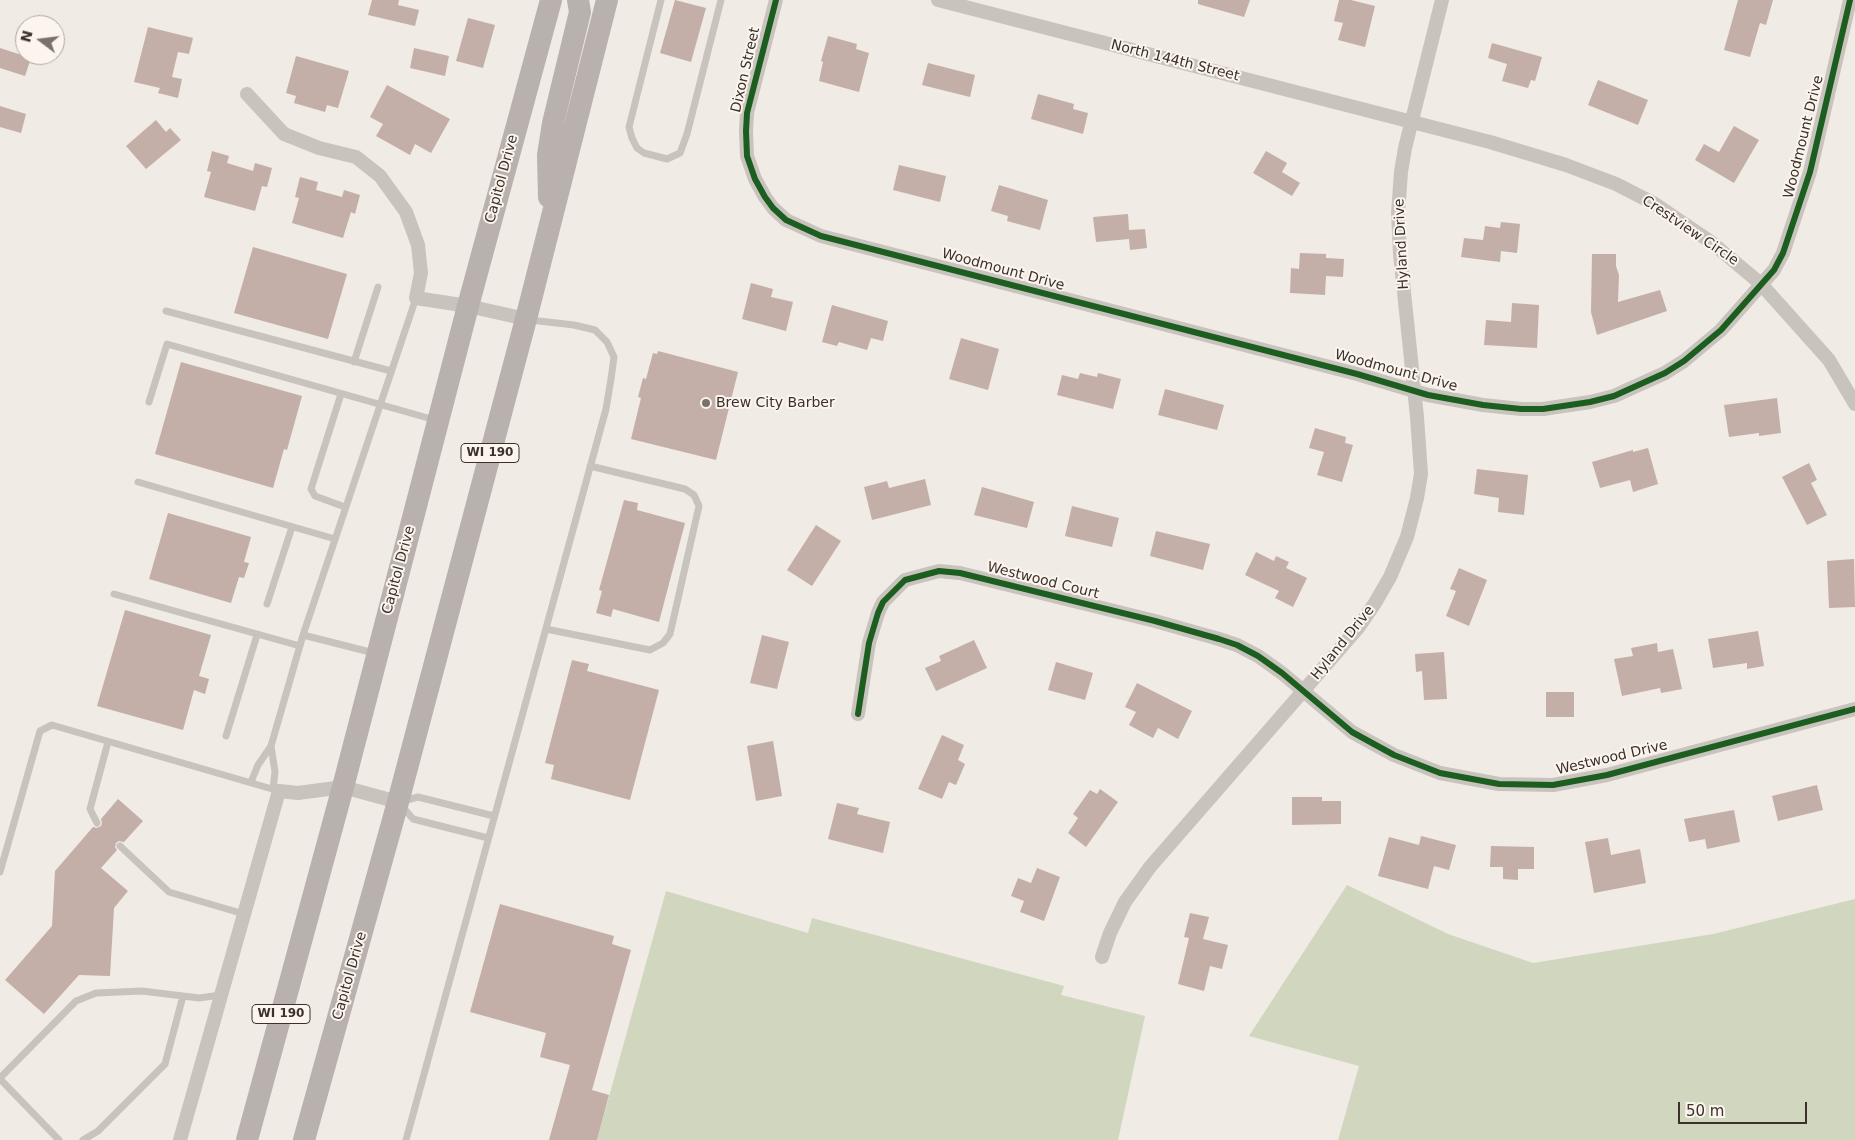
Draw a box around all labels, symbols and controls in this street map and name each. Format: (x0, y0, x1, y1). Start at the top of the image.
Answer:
north arrow (15, 15, 65, 65)
street label: Dixon Street (728, 26, 764, 114)
text: N (17, 29, 36, 44)
street label: North 144th Street (1109, 37, 1241, 85)
street label: Woodmount Drive (1781, 74, 1827, 200)
street label: Capitol Drive (482, 133, 522, 225)
street label: Crestview Circle (1639, 193, 1741, 269)
street label: Hyland Drive (1391, 198, 1413, 290)
street label: Woodmount Drive (940, 246, 1066, 294)
street label: Woodmount Drive (1333, 347, 1459, 395)
place label: Brew City Barber (716, 395, 835, 411)
marker: Brew City Barber (700, 397, 712, 409)
road number: WI 190 (461, 443, 519, 462)
street label: Capitol Drive (379, 524, 419, 616)
street label: Westwood Court (985, 559, 1101, 603)
street label: Hyland Drive (1308, 602, 1378, 684)
street label: Westwood Drive (1555, 737, 1669, 779)
street label: Capitol Drive (329, 930, 371, 1022)
road number: WI 190 (252, 1004, 310, 1024)
scale bar (1680, 1092, 1809, 1124)
text: 50 m (1686, 1102, 1724, 1120)

